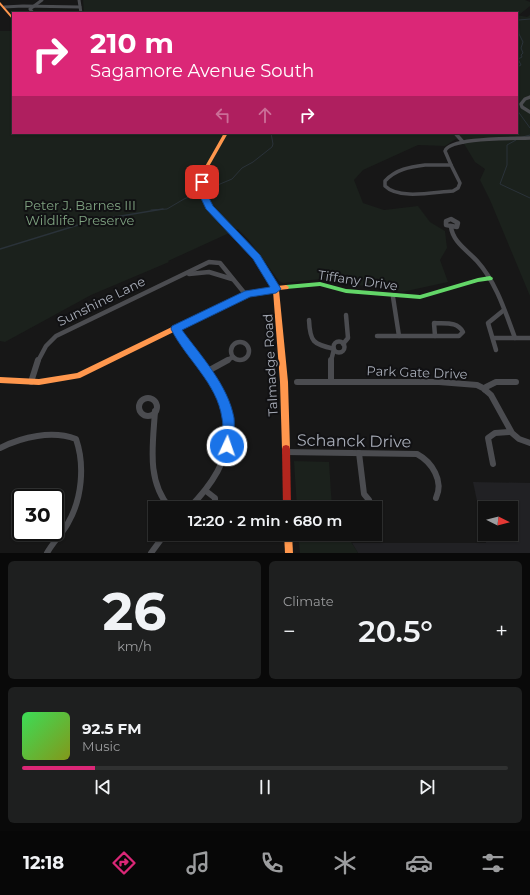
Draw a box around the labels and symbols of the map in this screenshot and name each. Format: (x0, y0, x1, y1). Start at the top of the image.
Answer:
pin (185, 165, 219, 199)
park label: Peter J. Barnes III Wildlife Preserve (24, 197, 136, 228)
street label: Tiffany Drive (317, 266, 399, 294)
street label: Sunshine Lane (54, 273, 148, 329)
street label: Talmadge Road (259, 313, 281, 417)
street label: Park Gate Drive (366, 362, 468, 382)
position arrow (206, 425, 248, 467)
street label: Schanck Drive (297, 431, 411, 451)
speed limit sign: 30 (12, 489, 64, 541)
north arrow (478, 501, 518, 541)

